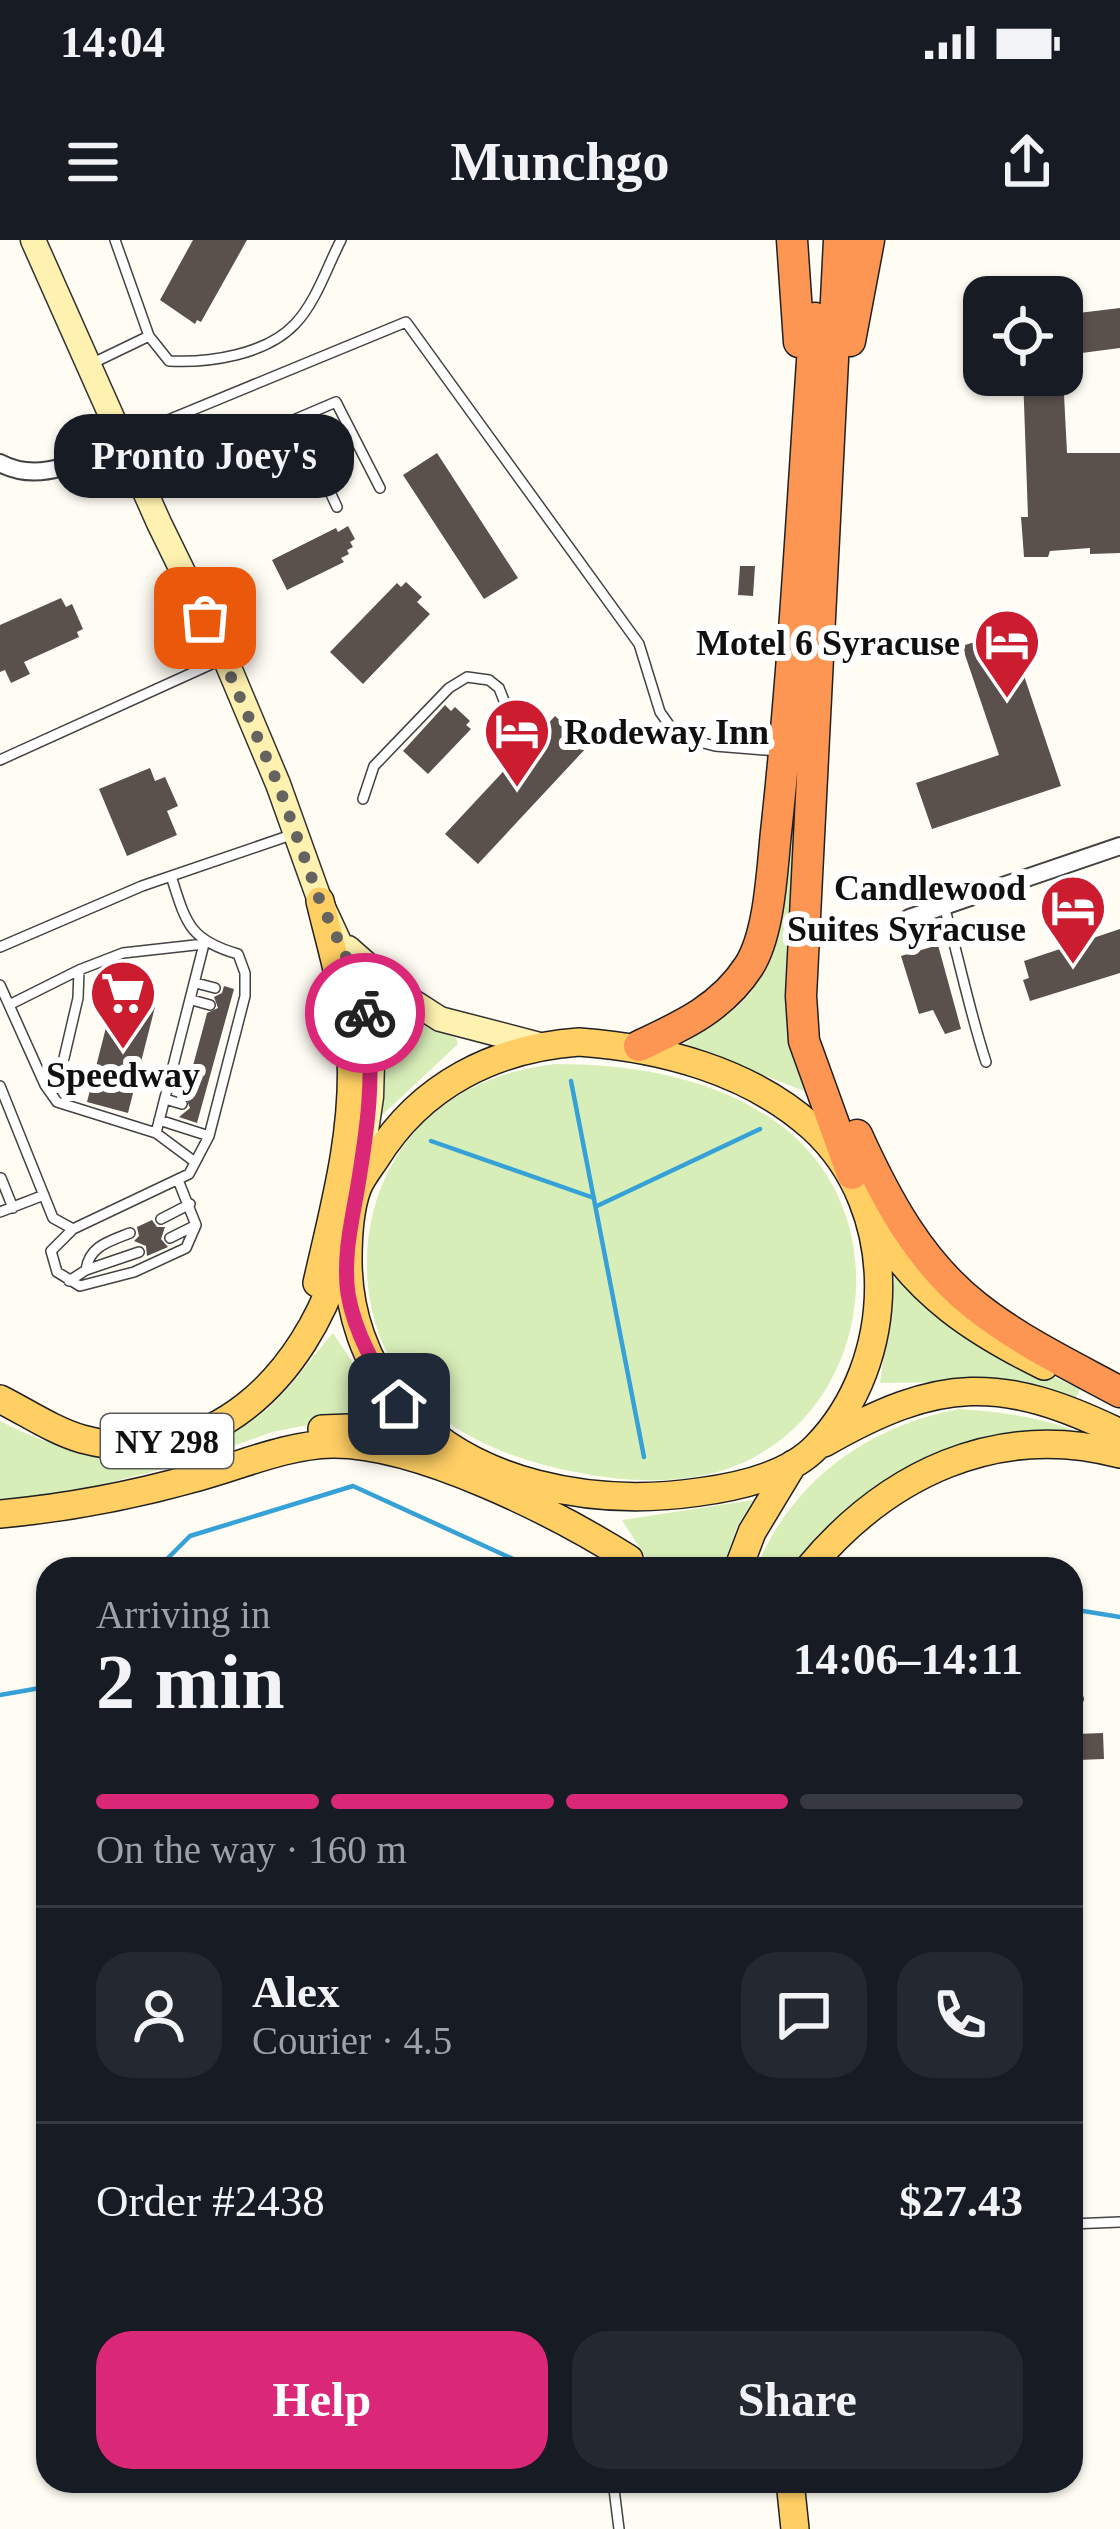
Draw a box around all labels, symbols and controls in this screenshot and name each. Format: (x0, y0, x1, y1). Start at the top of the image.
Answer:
text: 14:04 (60, 17, 165, 67)
icon: menu (60, 129, 126, 195)
icon: share (994, 129, 1060, 195)
text: Munchgo (450, 132, 670, 192)
map controls (963, 276, 1083, 396)
button: locate (963, 276, 1083, 396)
callout: Pronto Joey's (55, 414, 355, 498)
text: Pronto Joey's (91, 434, 317, 477)
pin (154, 567, 256, 669)
icon: bag (172, 585, 238, 651)
hotel icon: Motel 6 Syracuse (972, 607, 1042, 701)
place label: Motel 6 Syracuse (696, 623, 960, 663)
hotel icon: Rodeway Inn (482, 696, 552, 790)
place label: Rodeway Inn (564, 712, 769, 752)
place label: Candlewood Suites Syracuse (787, 868, 1026, 949)
hotel icon: Candlewood Suites Syracuse (1038, 873, 1108, 967)
courier (305, 953, 425, 1073)
supermarket icon: Speedway (88, 958, 158, 1052)
icon: bike (332, 980, 398, 1046)
place label: Speedway (46, 1055, 200, 1095)
pin (348, 1353, 450, 1455)
icon: home (366, 1371, 432, 1437)
road number: NY 298 (101, 1414, 233, 1468)
text: Arriving in (96, 1593, 270, 1636)
text: 14:06–14:11 (793, 1634, 1023, 1684)
text: 2 min (96, 1638, 285, 1725)
text: On the way · 160 m (96, 1828, 407, 1871)
button: person (96, 1952, 222, 2078)
button: chat (741, 1952, 867, 2078)
button: phone (897, 1952, 1023, 2078)
text: Alex (252, 1967, 339, 2017)
text: Courier · 4.5 (252, 2019, 452, 2062)
text: Order #2438 (96, 2176, 325, 2226)
text: $27.43 (899, 2176, 1023, 2226)
button: Help (96, 2331, 548, 2469)
button: Share (572, 2331, 1023, 2469)

